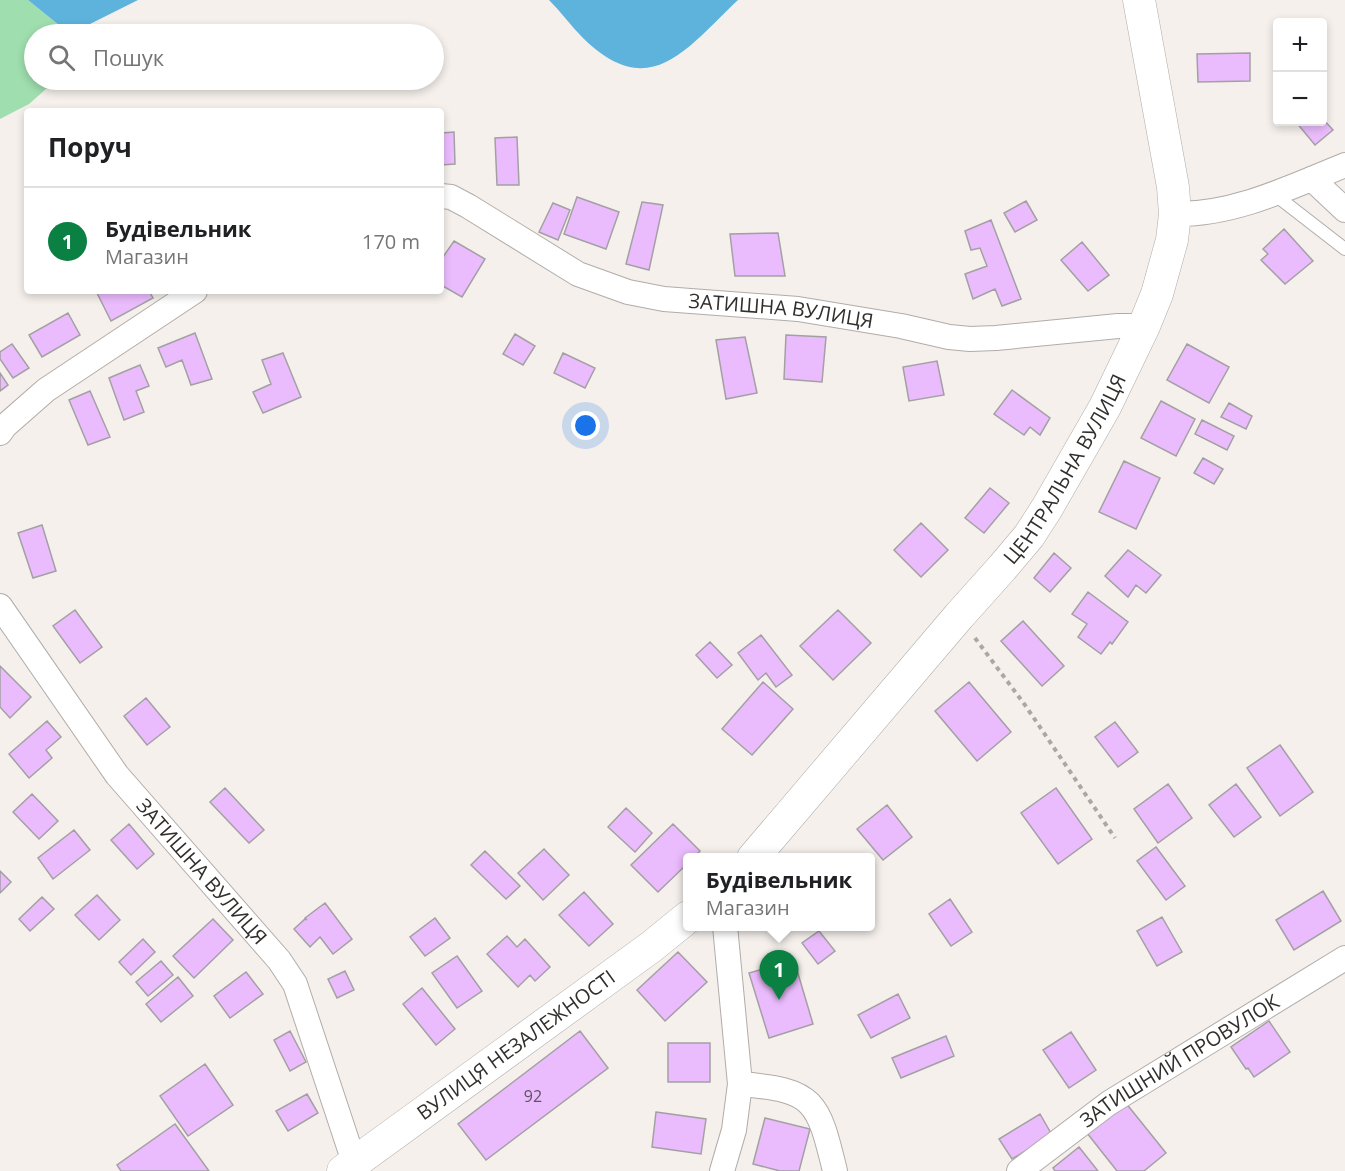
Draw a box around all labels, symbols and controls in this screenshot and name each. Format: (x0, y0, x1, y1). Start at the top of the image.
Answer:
map controls (1273, 18, 1327, 126)
button: + (1273, 18, 1327, 72)
search box (24, 24, 444, 90)
icon: search (45, 41, 78, 74)
text: Пошук (93, 42, 164, 72)
button: − (1273, 72, 1327, 126)
text: Поруч (48, 129, 132, 165)
text: Будівельник (105, 213, 251, 243)
text: 1 (62, 228, 73, 255)
text: 170 m (362, 228, 420, 255)
text: Магазин (105, 243, 189, 270)
street label: ЗАТИШНА ВУЛИЦЯ (688, 287, 875, 334)
street label: ЦЕНТРАЛЬНА ВУЛИЦЯ (997, 369, 1132, 570)
your location (571, 411, 600, 440)
street label: ЗАТИШНА ВУЛИЦЯ (131, 793, 273, 950)
popup (683, 853, 875, 931)
text: Будівельник (706, 864, 852, 894)
text: Магазин (706, 894, 790, 921)
pin: 1 (760, 950, 798, 1000)
street label: ВУЛИЦЯ НЕЗАЛЕЖНОСТІ (411, 964, 620, 1126)
street label: ЗАТИШНИЙ ПРОВУЛОК (1074, 987, 1285, 1133)
house number: 92 (524, 1085, 542, 1107)

